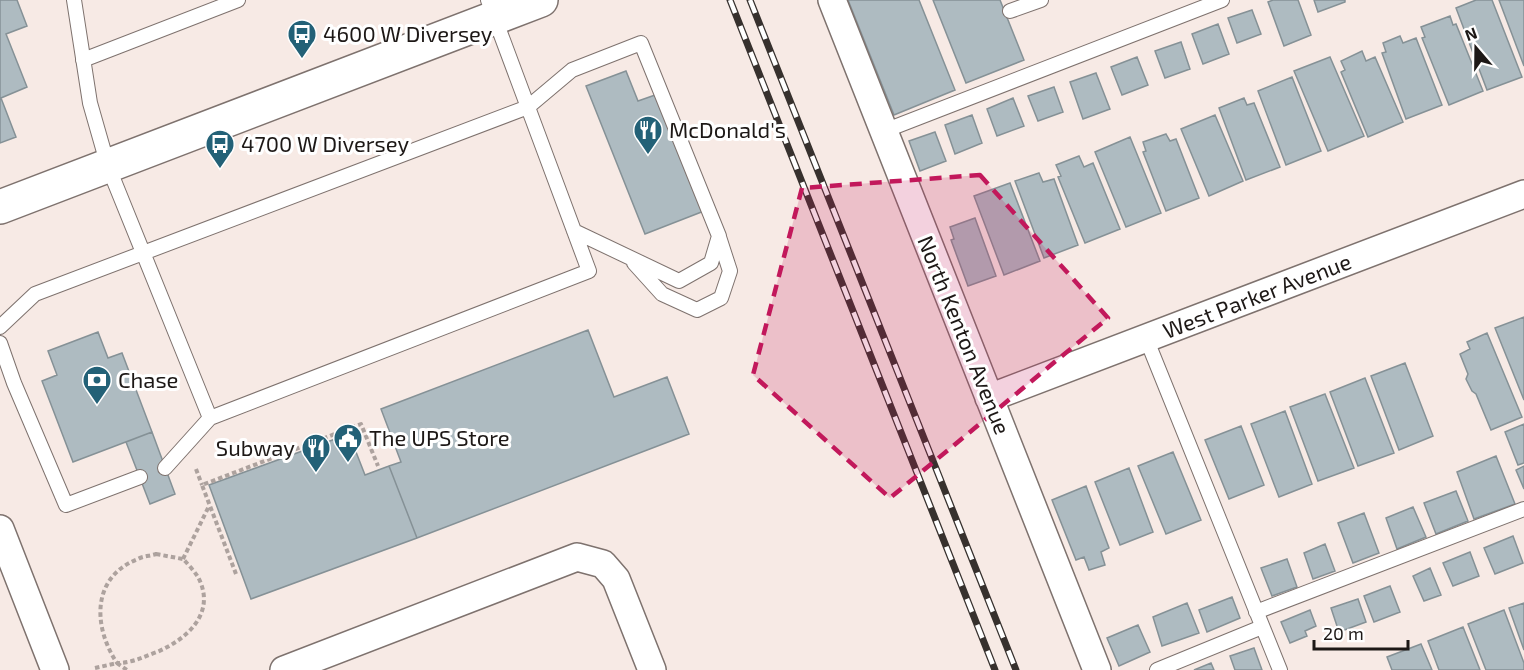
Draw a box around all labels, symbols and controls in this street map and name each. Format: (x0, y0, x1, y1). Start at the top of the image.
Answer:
bus stop icon: 4600 W Diversey (286, 18, 318, 60)
north arrow (1446, 18, 1506, 78)
place label: 4600 W Diversey (323, 20, 493, 46)
text: N (1462, 23, 1479, 44)
restaurant icon: McDonald's (632, 114, 664, 156)
place label: McDonald's (669, 116, 786, 142)
bus stop icon: 4700 W Diversey (204, 128, 236, 170)
place label: 4700 W Diversey (241, 130, 410, 156)
street label: North Kenton Avenue (913, 231, 1017, 438)
street label: West Parker Avenue (1159, 247, 1355, 343)
bank icon: Chase (81, 364, 113, 406)
place label: Chase (118, 366, 178, 392)
public building icon: The UPS Store (332, 422, 364, 464)
place label: The UPS Store (369, 424, 510, 450)
restaurant icon: Subway (300, 432, 332, 474)
place label: Subway (216, 434, 295, 460)
scale bar (1314, 613, 1408, 651)
text: 20 m (1323, 622, 1364, 644)

